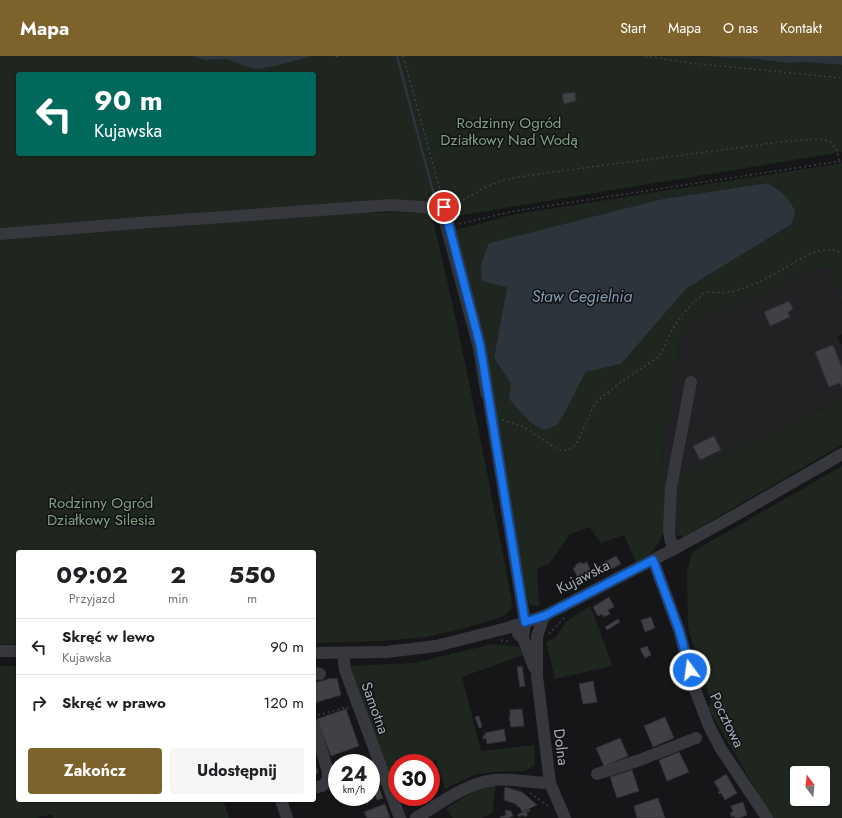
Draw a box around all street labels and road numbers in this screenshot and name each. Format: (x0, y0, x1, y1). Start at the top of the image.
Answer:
street label: Kujawska (553, 554, 613, 600)
street label: Samotna (355, 679, 395, 737)
street label: Pocztowa (704, 689, 750, 751)
street label: Dolna (548, 727, 574, 767)

